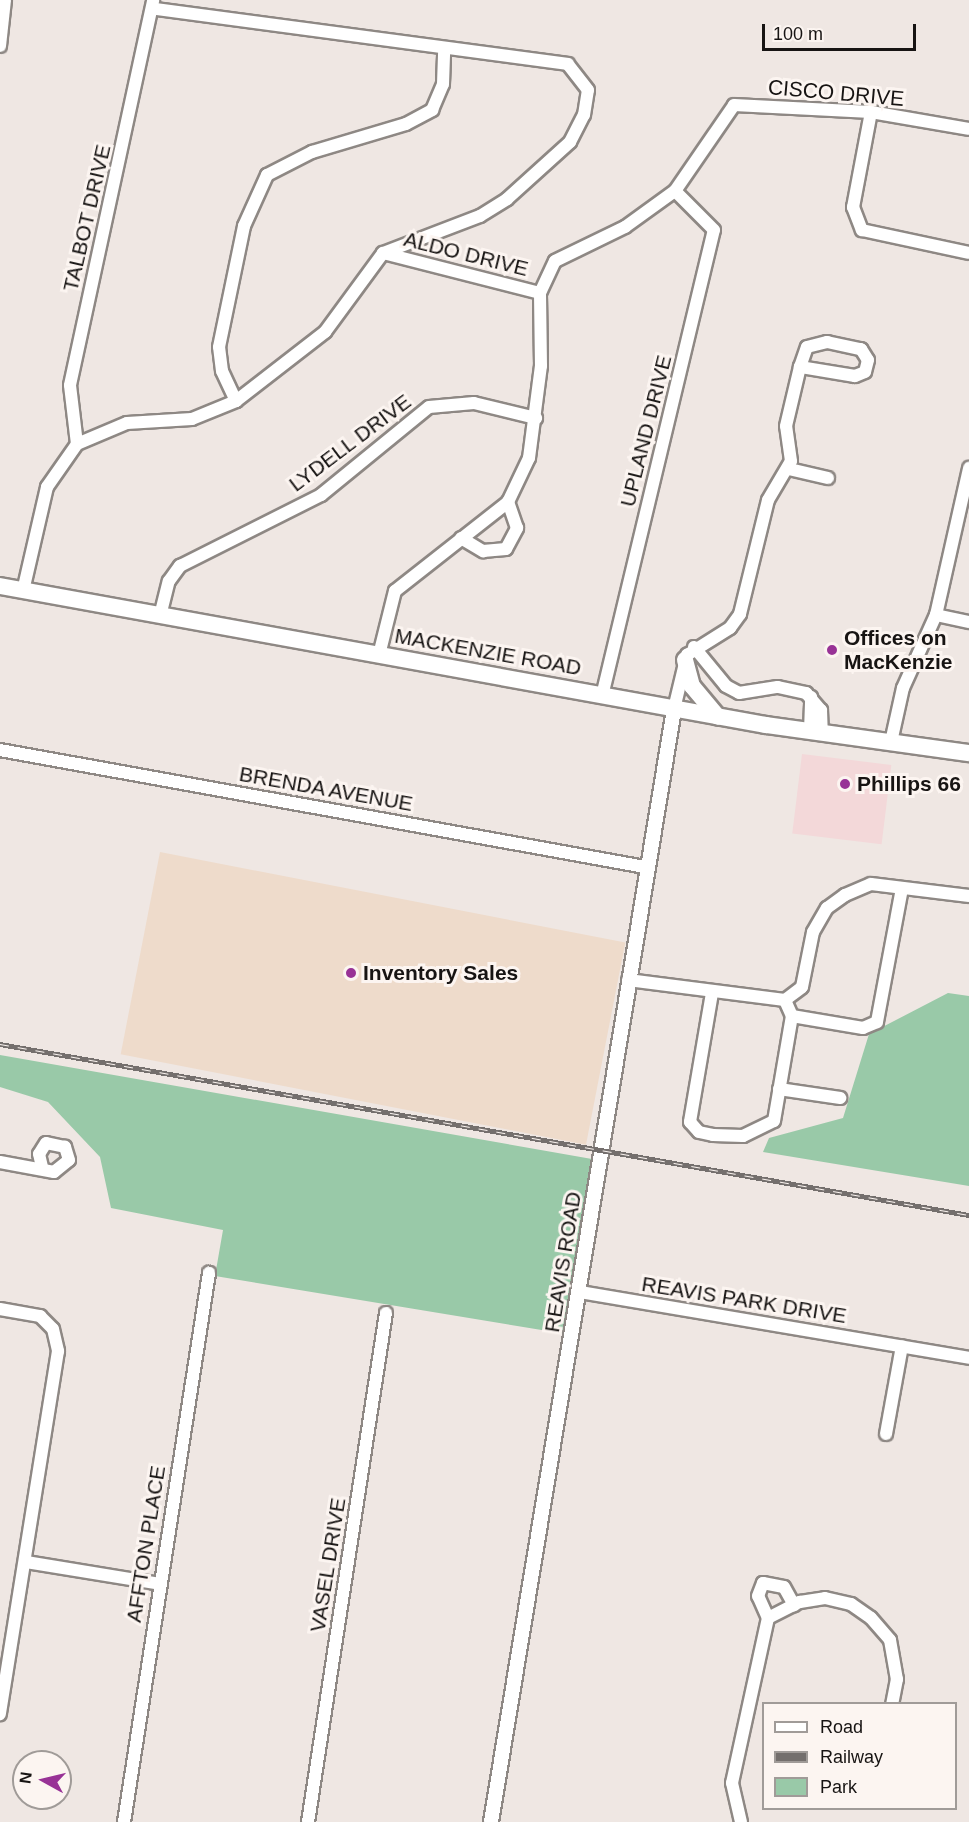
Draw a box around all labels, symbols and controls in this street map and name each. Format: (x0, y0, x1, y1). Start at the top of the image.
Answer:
scale bar (765, 12, 920, 50)
text: 100 m (773, 24, 823, 44)
street label: CISCO DRIVE (767, 74, 905, 112)
street label: TALBOT DRIVE (58, 142, 116, 294)
street label: ALDO DRIVE (401, 226, 531, 282)
street label: UPLAND DRIVE (615, 353, 677, 509)
street label: LYDELL DRIVE (284, 389, 416, 497)
street label: MACKENZIE ROAD (393, 623, 583, 681)
place label: Offices on MacKenzie (844, 625, 953, 675)
marker: Offices on MacKenzie (825, 643, 839, 657)
street label: BRENDA AVENUE (236, 761, 416, 817)
place label: Phillips 66 (857, 771, 961, 797)
marker: Phillips 66 (838, 777, 852, 791)
place label: Inventory Sales (363, 960, 518, 986)
marker: Inventory Sales (344, 966, 358, 980)
street label: REAVIS ROAD (539, 1190, 587, 1334)
street label: REAVIS PARK DRIVE (640, 1271, 848, 1329)
street label: AFFTON PLACE (121, 1464, 171, 1624)
street label: VASEL DRIVE (305, 1496, 351, 1634)
legend (762, 1702, 957, 1810)
text: Road (820, 1717, 863, 1737)
text: Railway (820, 1747, 883, 1767)
north arrow (12, 1750, 72, 1810)
text: N (16, 1771, 35, 1785)
text: Park (820, 1777, 857, 1797)

